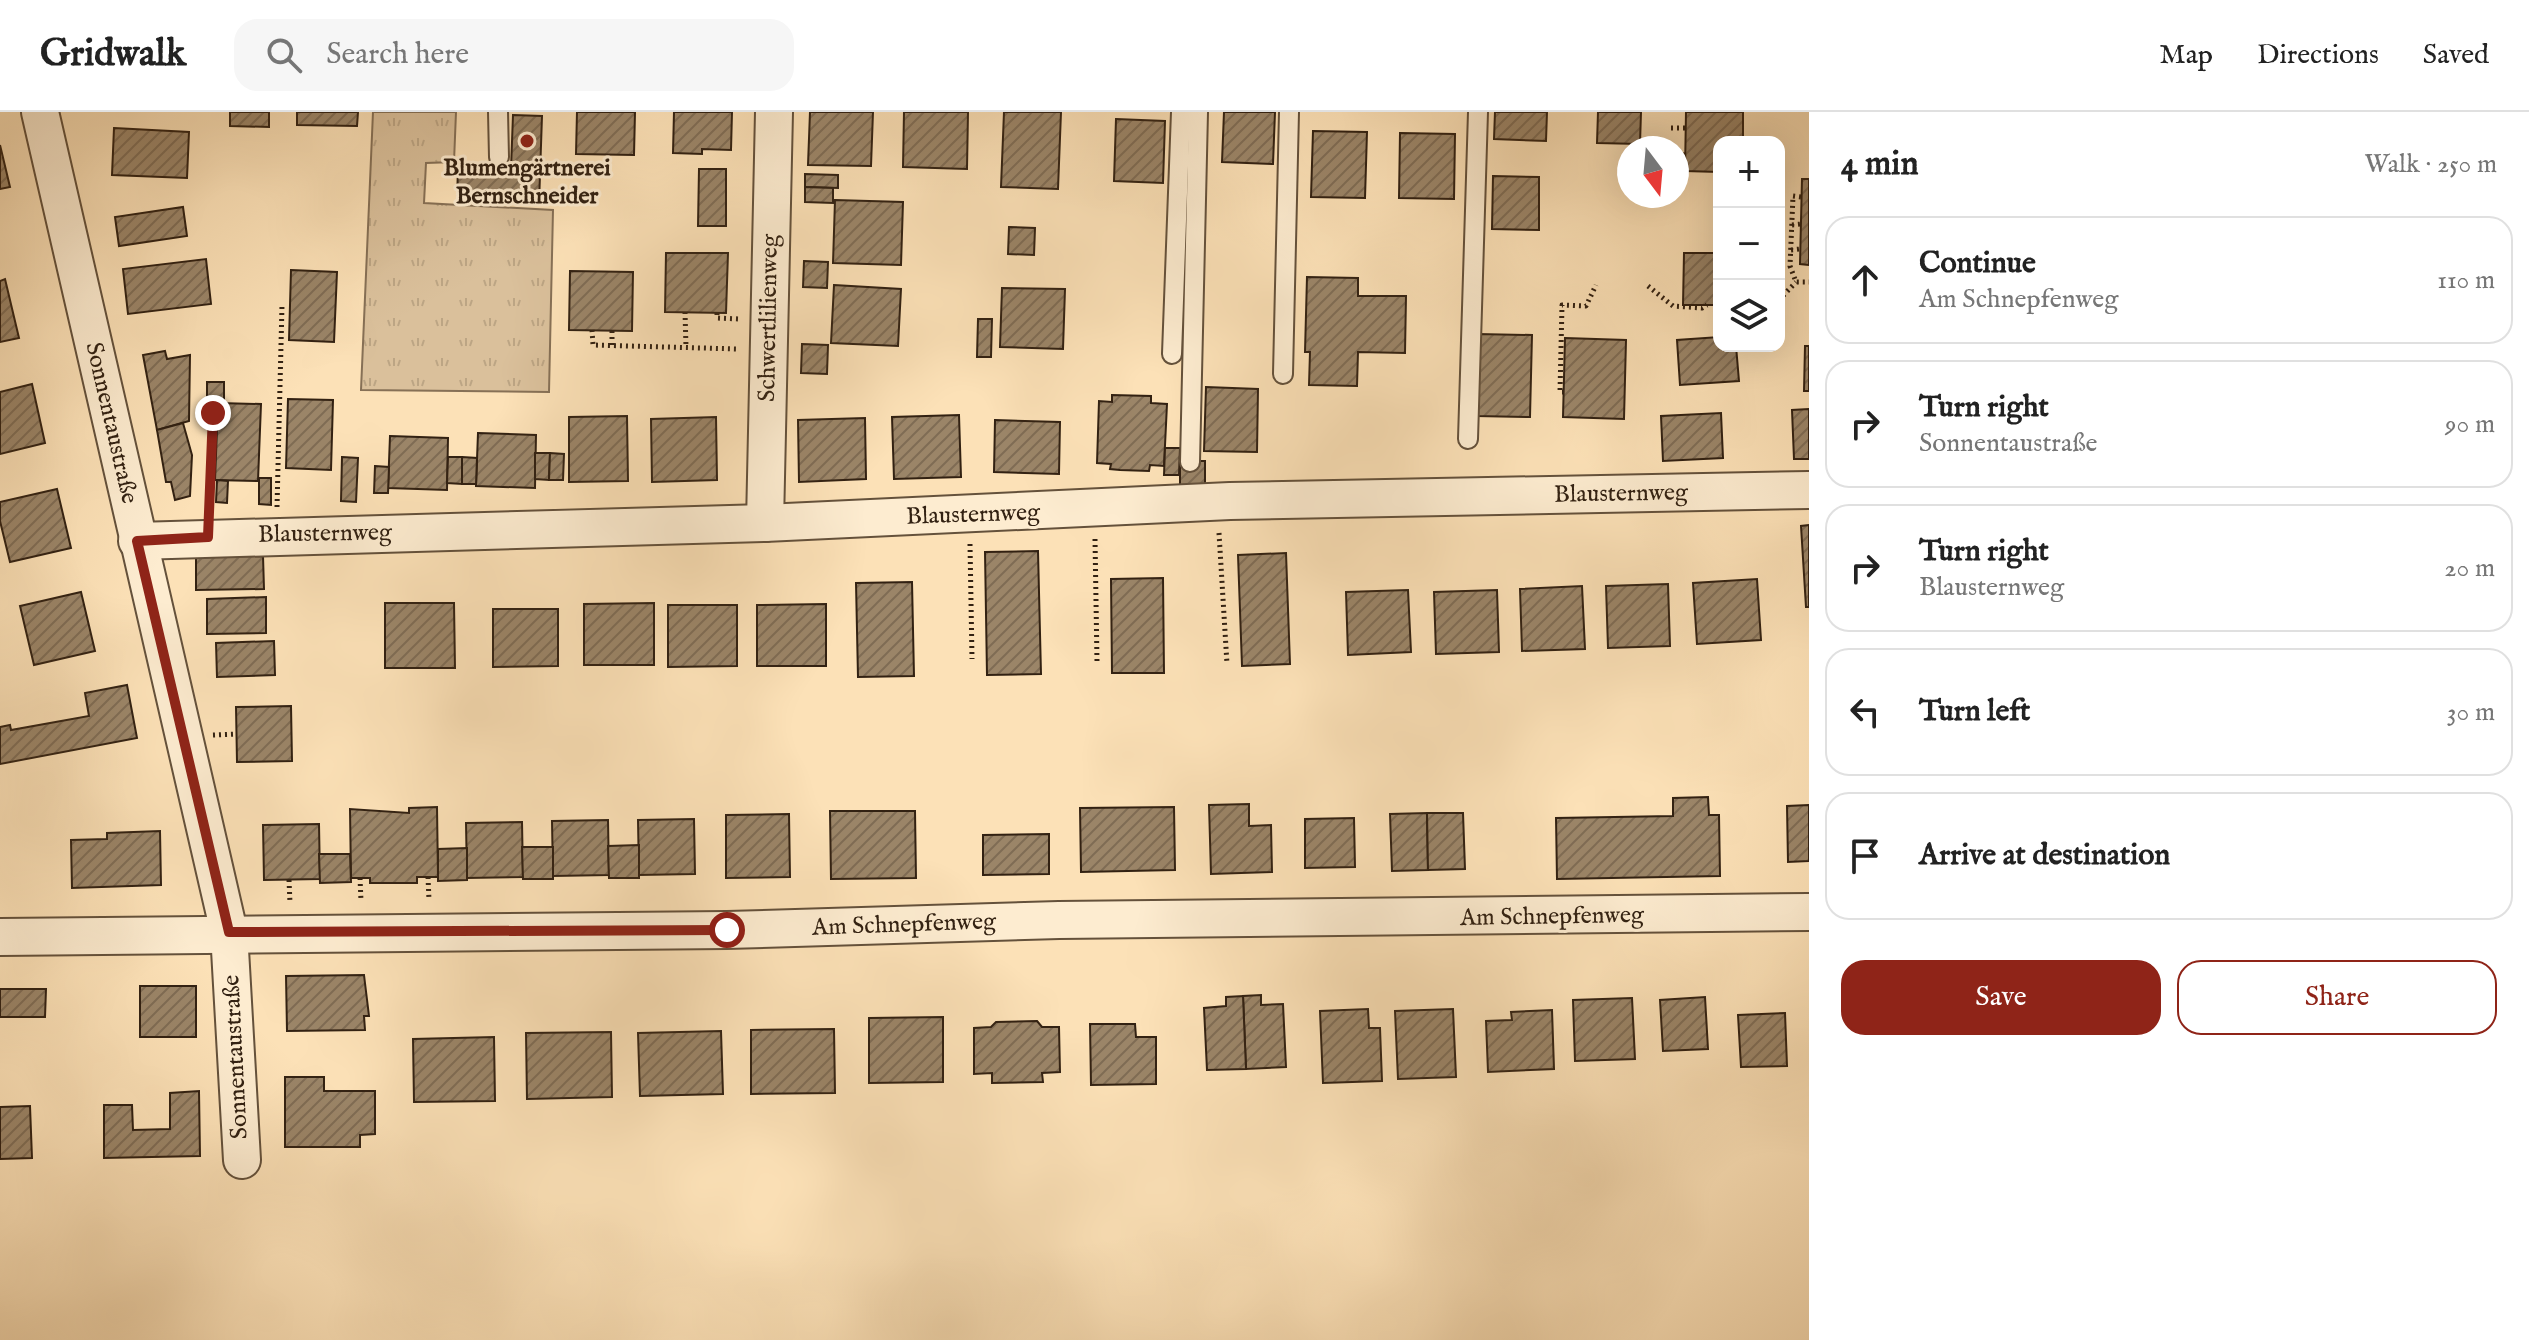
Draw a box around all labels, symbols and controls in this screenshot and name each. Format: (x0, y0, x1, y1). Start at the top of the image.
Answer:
search box (234, 19, 794, 91)
text: Gridwalk (40, 31, 186, 79)
icon: search (262, 33, 306, 77)
text: Search here (326, 36, 469, 74)
text: Map (2159, 38, 2213, 73)
text: Directions (2257, 38, 2379, 73)
text: Saved (2423, 38, 2489, 73)
marker: Blumengärtnerei Bernschneider (518, 132, 536, 150)
north arrow (1617, 136, 1689, 208)
map controls (1713, 136, 1785, 352)
button: + (1713, 136, 1785, 208)
text: 4 min (1841, 143, 1919, 186)
text: Walk · 250 m (2364, 148, 2497, 181)
place label: Blumengärtnerei Bernschneider (443, 153, 611, 212)
button: − (1713, 208, 1785, 280)
street label: Schwertlilienweg (752, 233, 786, 402)
text: Continue (1919, 245, 2036, 283)
icon: ahead (1843, 258, 1887, 302)
text: 110 m (2437, 264, 2495, 297)
button: layers (1713, 280, 1785, 352)
text: Am Schnepfenweg (1919, 283, 2118, 316)
street label: Sonnentaustraße (77, 339, 145, 507)
text: Turn right (1919, 389, 2049, 427)
route end (195, 395, 231, 431)
icon: right (1843, 402, 1887, 446)
text: 90 m (2445, 408, 2495, 441)
text: Sonnentaustraße (1919, 427, 2098, 460)
street label: Blausternweg (1554, 477, 1689, 511)
street label: Blausternweg (905, 497, 1041, 533)
street label: Blausternweg (258, 517, 393, 551)
text: Turn right (1919, 533, 2049, 571)
icon: right (1843, 546, 1887, 590)
text: 20 m (2444, 552, 2495, 585)
text: Blausternweg (1919, 571, 2064, 604)
icon: left (1843, 690, 1887, 734)
text: Turn left (1919, 693, 2030, 731)
text: 30 m (2447, 696, 2495, 729)
icon: arrive (1843, 834, 1887, 878)
text: Arrive at destination (1919, 837, 2170, 875)
street label: Am Schnepfenweg (1459, 900, 1645, 934)
street label: Am Schnepfenweg (811, 906, 997, 944)
route start (709, 912, 745, 948)
button: Save (1841, 960, 2161, 1035)
button: Share (2177, 960, 2497, 1035)
street label: Sonnentaustraße (216, 974, 256, 1140)

